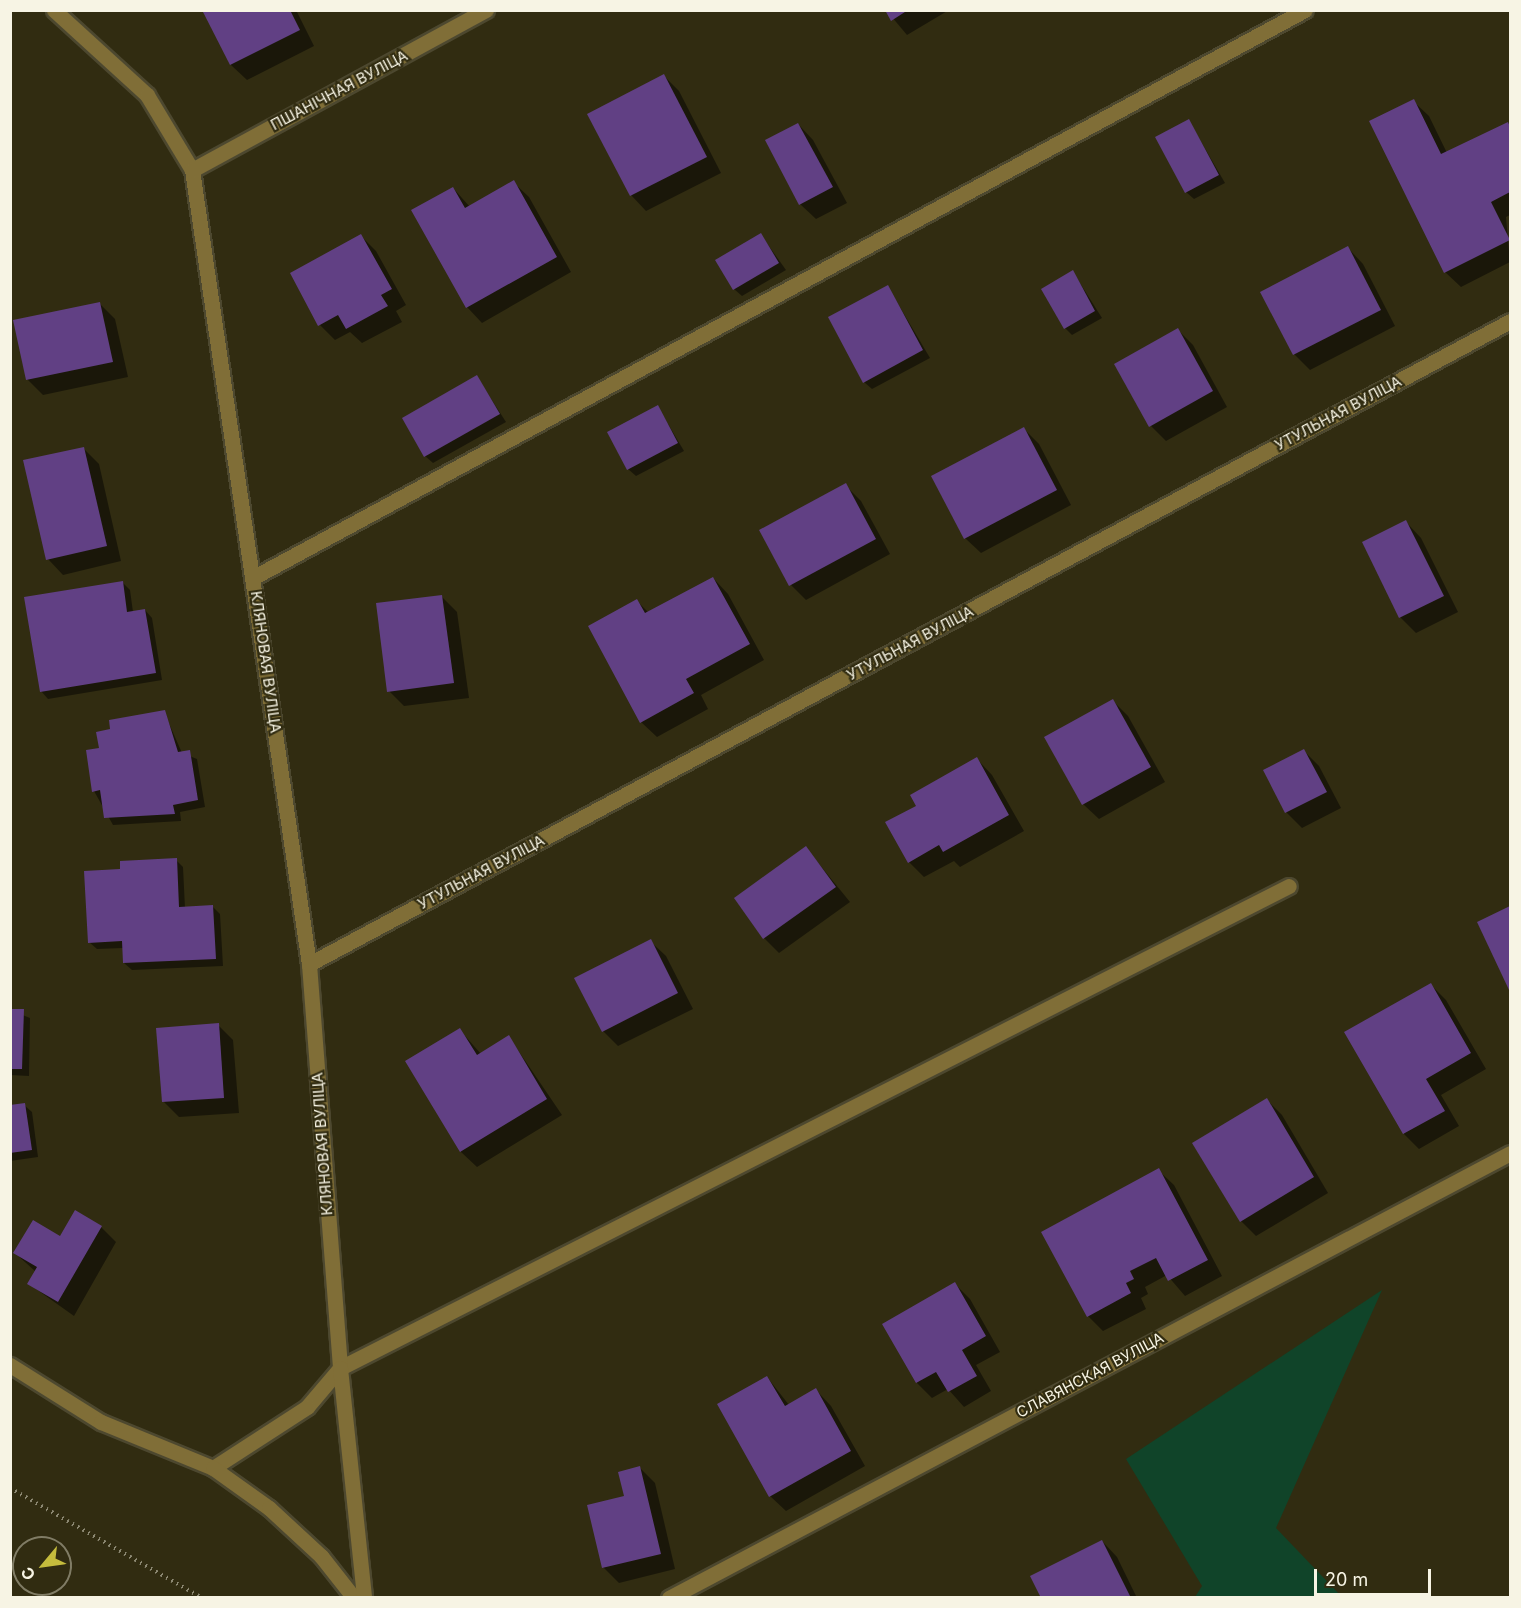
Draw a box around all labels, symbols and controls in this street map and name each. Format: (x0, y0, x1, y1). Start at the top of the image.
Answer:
street label: ПШАНІЧНАЯ ВУЛІЦА (267, 46, 411, 134)
street label: УТУЛЬНАЯ ВУЛІЦА (1272, 372, 1404, 454)
street label: КЛЯНОВАЯ ВУЛІЦА (247, 590, 285, 734)
street label: УТУЛЬНАЯ ВУЛІЦА (844, 602, 976, 684)
street label: УТУЛЬНАЯ ВУЛІЦА (415, 831, 547, 913)
street label: КЛЯНОВАЯ ВУЛІЦА (308, 1072, 336, 1216)
street label: СЛАВЯНСКАЯ ВУЛІЦА (1013, 1329, 1167, 1421)
north arrow (12, 1536, 72, 1596)
scale bar (1317, 1557, 1434, 1595)
text: С (16, 1564, 40, 1584)
text: 20 m (1325, 1569, 1368, 1590)

